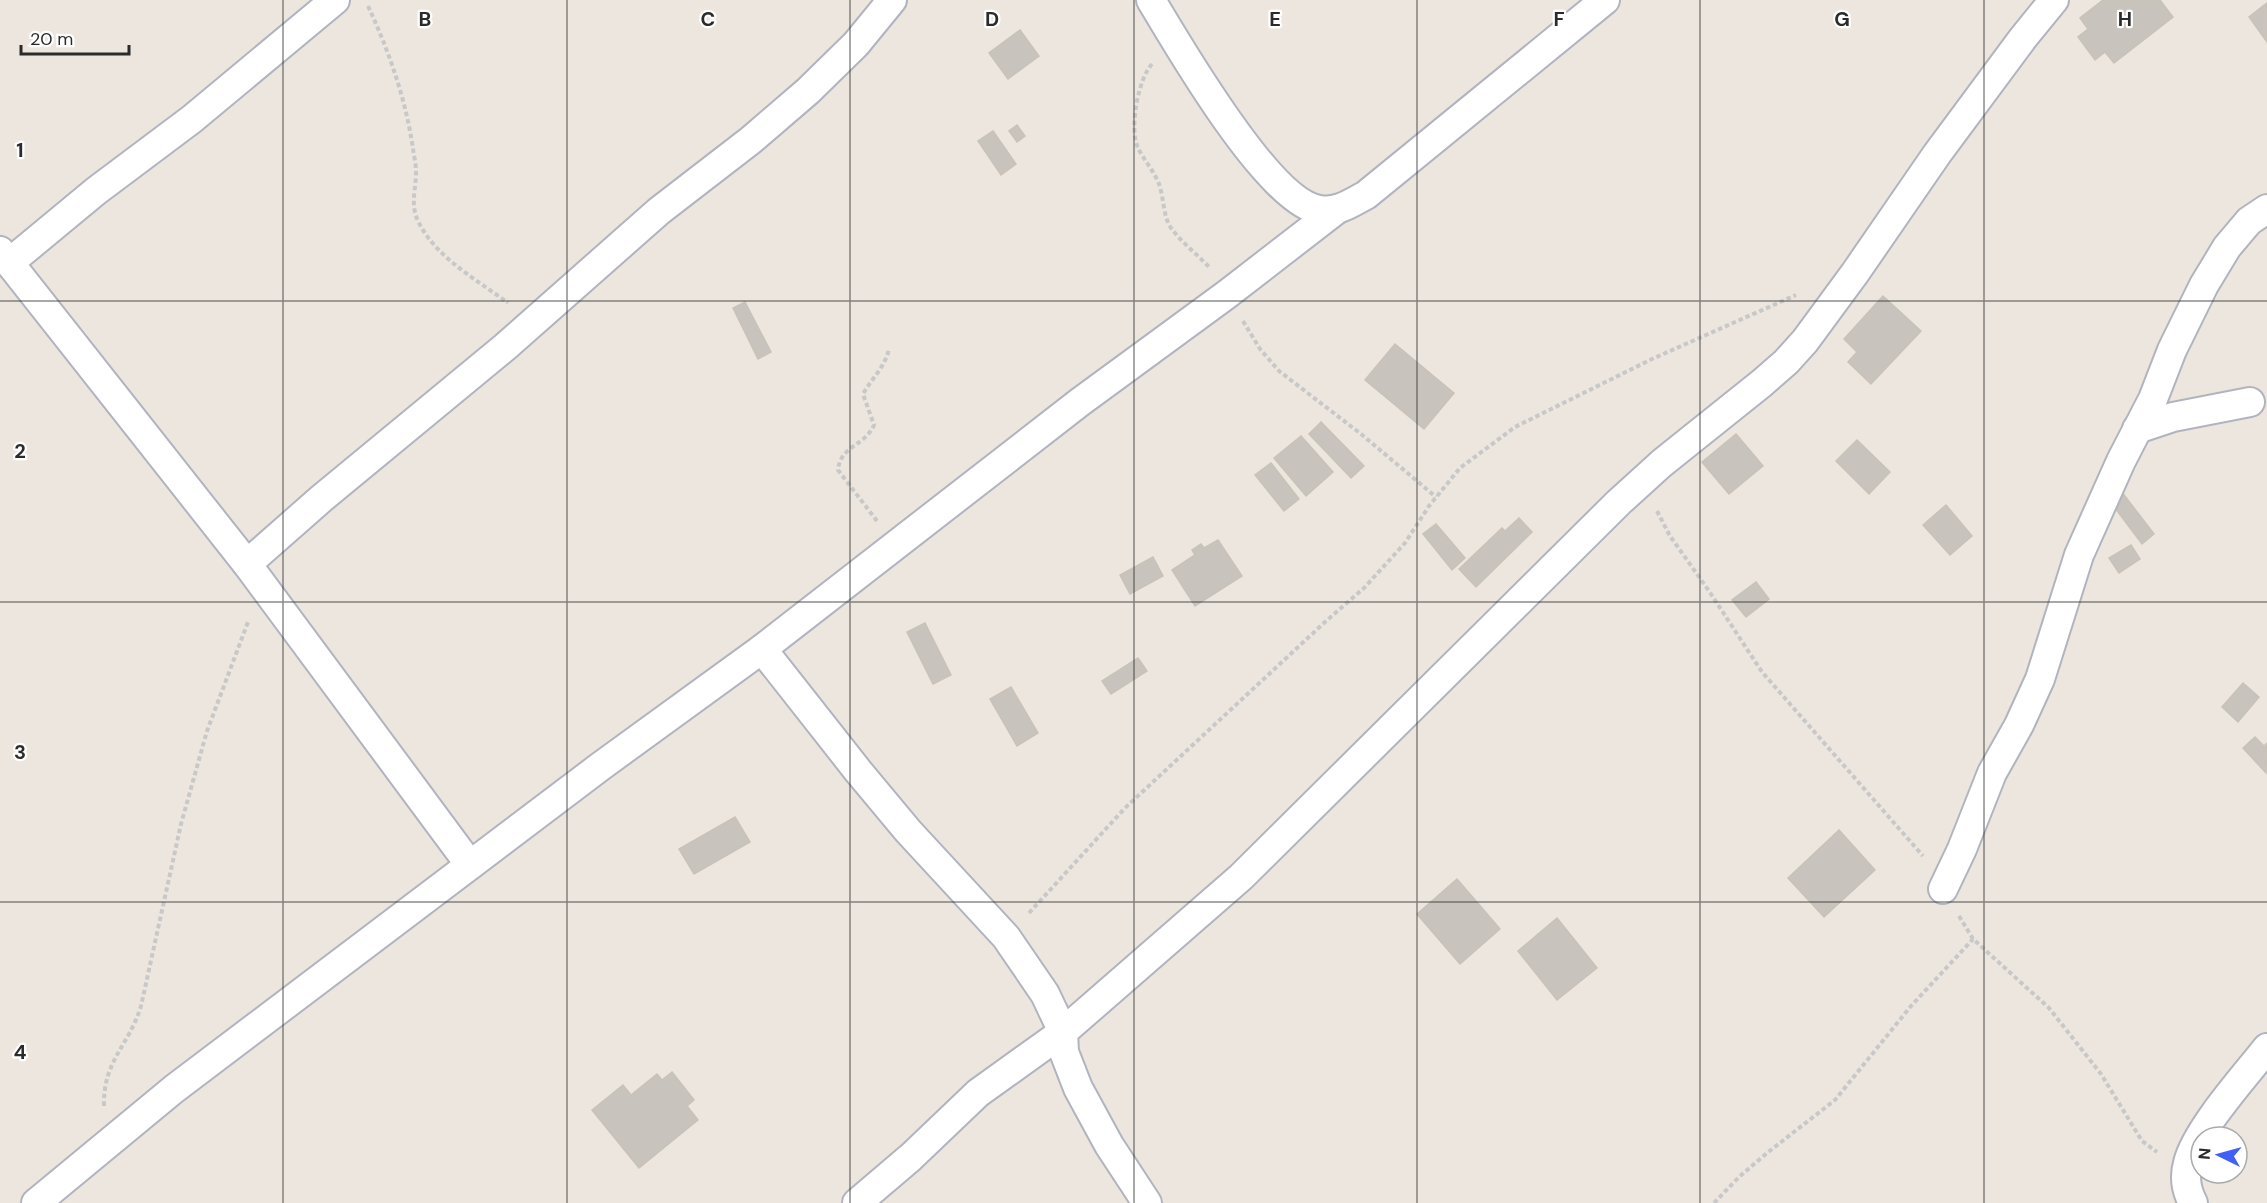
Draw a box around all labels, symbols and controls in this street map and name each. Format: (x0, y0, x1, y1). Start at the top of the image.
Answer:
text: B (419, 6, 431, 32)
text: C (701, 6, 715, 32)
text: D (985, 6, 999, 32)
text: E (1269, 6, 1281, 32)
text: F (1553, 6, 1565, 32)
text: G (1834, 6, 1850, 32)
text: H (2118, 6, 2132, 32)
scale bar (21, 18, 129, 56)
text: 20 m (30, 27, 73, 51)
text: 1 (16, 137, 24, 163)
text: 2 (14, 438, 26, 464)
text: 3 (14, 739, 26, 765)
text: 4 (14, 1039, 27, 1065)
north arrow (2189, 1125, 2249, 1185)
text: N (2194, 1147, 2216, 1160)

